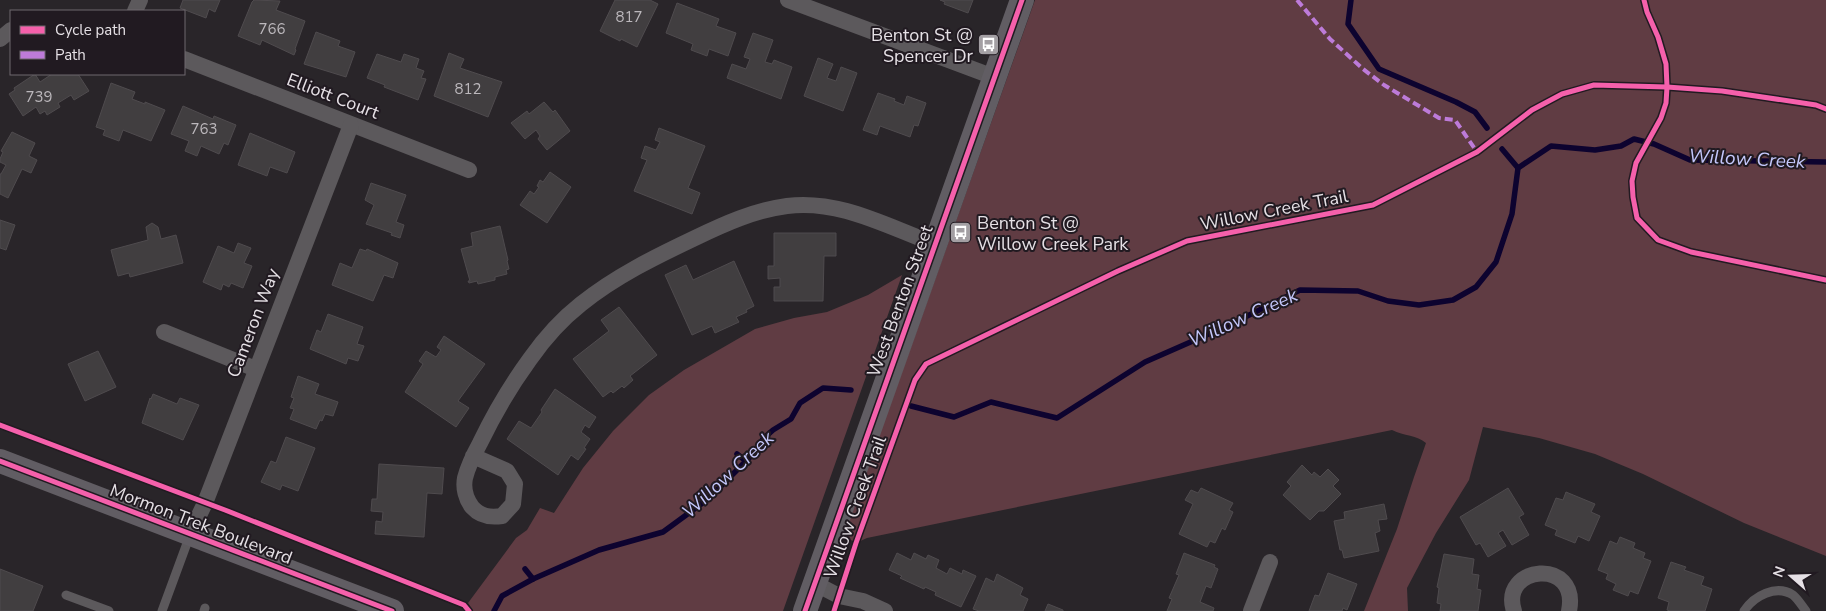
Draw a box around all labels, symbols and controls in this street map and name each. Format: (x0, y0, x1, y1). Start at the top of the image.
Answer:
house number: 817 (615, 7, 643, 27)
legend (10, 10, 185, 75)
house number: 766 (258, 19, 286, 39)
text: Cycle path (55, 20, 126, 40)
place label: Benton St @ Spencer Dr (871, 23, 974, 68)
bus stop icon: Benton St @ Spencer Dr (977, 33, 1001, 57)
text: Path (55, 45, 86, 65)
street label: Elliott Court (283, 67, 383, 125)
house number: 812 (454, 79, 482, 99)
house number: 739 (25, 87, 53, 107)
house number: 763 (190, 119, 218, 139)
water label: Willow Creek (1688, 143, 1807, 175)
street label: Willow Creek Trail (1198, 184, 1351, 236)
place label: Benton St @ Willow Creek Park (977, 211, 1129, 256)
street label: West Benton Street (861, 221, 939, 380)
bus stop icon: Benton St @ Willow Creek Park (949, 221, 973, 245)
street label: Cameron Way (221, 264, 285, 381)
water label: Willow Creek (1184, 282, 1302, 354)
water label: Willow Creek (676, 425, 780, 524)
street label: Willow Creek Trail (818, 432, 892, 582)
street label: Mormon Trek Boulevard (106, 478, 296, 570)
north arrow (1766, 551, 1816, 601)
text: N (1769, 564, 1790, 580)

